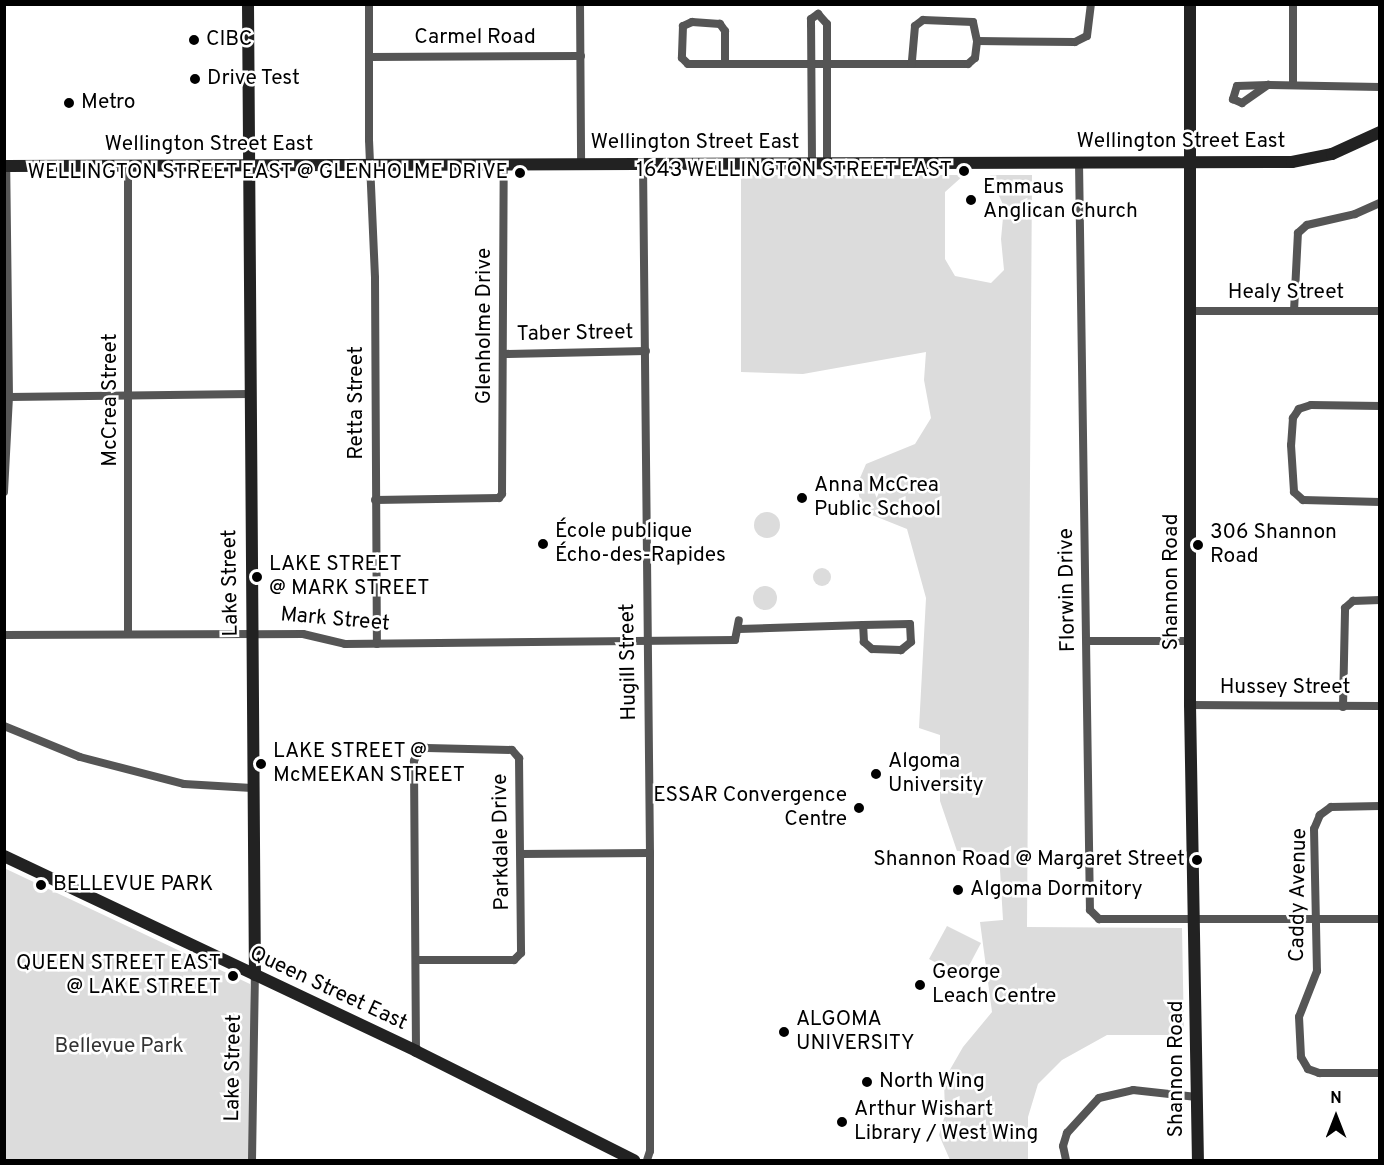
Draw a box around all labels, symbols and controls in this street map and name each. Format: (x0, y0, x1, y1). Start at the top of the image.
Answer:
street label: Carmel Road (414, 25, 536, 51)
place label: CIBC (206, 27, 252, 53)
marker: CIBC (187, 33, 201, 47)
place label: Drive Test (207, 66, 301, 92)
marker: Drive Test (188, 72, 202, 86)
place label: Metro (81, 90, 135, 116)
marker: Metro (62, 96, 76, 110)
street label: Wellington Street East (1077, 129, 1285, 155)
street label: Wellington Street East (591, 130, 799, 156)
street label: Wellington Street East (105, 132, 313, 158)
place label: 1643 WELLINGTON STREET EAST (635, 158, 952, 184)
place label: WELLINGTON STREET EAST @ GLENHOLME DRIVE (26, 160, 508, 186)
marker: 1643 WELLINGTON STREET EAST (957, 164, 971, 178)
marker: WELLINGTON STREET EAST @ GLENHOLME DRIVE (513, 166, 527, 180)
place label: Emmaus Anglican Church (983, 175, 1138, 225)
marker: Emmaus Anglican Church (964, 193, 978, 207)
street label: Glenholme Drive (472, 248, 498, 404)
street label: Healy Street (1228, 280, 1344, 306)
street label: Taber Street (517, 320, 633, 348)
street label: McCrea Street (98, 333, 124, 467)
street label: Retta Street (344, 346, 370, 460)
place label: Anna McCrea Public School (814, 473, 941, 523)
marker: Anna McCrea Public School (795, 491, 809, 505)
street label: Shannon Road (1159, 513, 1185, 651)
place label: École publique Écho-des-Rapides (555, 519, 726, 569)
place label: 306 Shannon Road (1210, 520, 1337, 570)
street label: Florwin Drive (1054, 528, 1082, 652)
street label: Lake Street (217, 529, 245, 637)
marker: École publique Écho-des-Rapides (536, 537, 550, 551)
marker: 306 Shannon Road (1191, 538, 1205, 552)
place label: LAKE STREET @ MARK STREET (269, 552, 430, 602)
marker: LAKE STREET @ MARK STREET (250, 570, 264, 584)
street label: Mark Street (279, 603, 391, 637)
street label: Hugill Street (615, 603, 643, 721)
street label: Hussey Street (1220, 675, 1350, 701)
place label: LAKE STREET @ McMEEKAN STREET (273, 739, 465, 789)
place label: Algoma University (888, 749, 984, 799)
marker: LAKE STREET @ McMEEKAN STREET (254, 757, 268, 771)
marker: Algoma University (869, 767, 883, 781)
street label: Parkdale Drive (488, 773, 516, 911)
place label: ESSAR Convergence Centre (653, 783, 847, 833)
marker: ESSAR Convergence Centre (852, 801, 866, 815)
street label: Caddy Avenue (1285, 827, 1313, 963)
place label: Shannon Road @ Margaret Street (873, 847, 1185, 873)
marker: Shannon Road @ Margaret Street (1190, 853, 1204, 867)
place label: BELLEVUE PARK (53, 872, 213, 898)
place label: Algoma Dormitory (970, 877, 1143, 903)
marker: BELLEVUE PARK (34, 878, 48, 892)
marker: Algoma Dormitory (951, 883, 965, 897)
street label: Queen Street East (245, 941, 411, 1037)
place label: QUEEN STREET EAST @ LAKE STREET (15, 951, 221, 1001)
place label: George Leach Centre (932, 960, 1056, 1010)
marker: QUEEN STREET EAST @ LAKE STREET (226, 969, 240, 983)
marker: George Leach Centre (913, 978, 927, 992)
street label: Shannon Road (1164, 1000, 1190, 1138)
place label: ALGOMA UNIVERSITY (796, 1007, 914, 1057)
street label: Lake Street (220, 1014, 248, 1122)
marker: ALGOMA UNIVERSITY (777, 1025, 791, 1039)
park label: Bellevue Park (54, 1034, 184, 1060)
place label: North Wing (879, 1069, 985, 1095)
marker: North Wing (860, 1075, 874, 1089)
north arrow (1306, 1087, 1366, 1147)
text: N (1330, 1089, 1342, 1109)
place label: Arthur Wishart Library / West Wing (854, 1097, 1039, 1147)
marker: Arthur Wishart Library / West Wing (835, 1115, 849, 1129)

